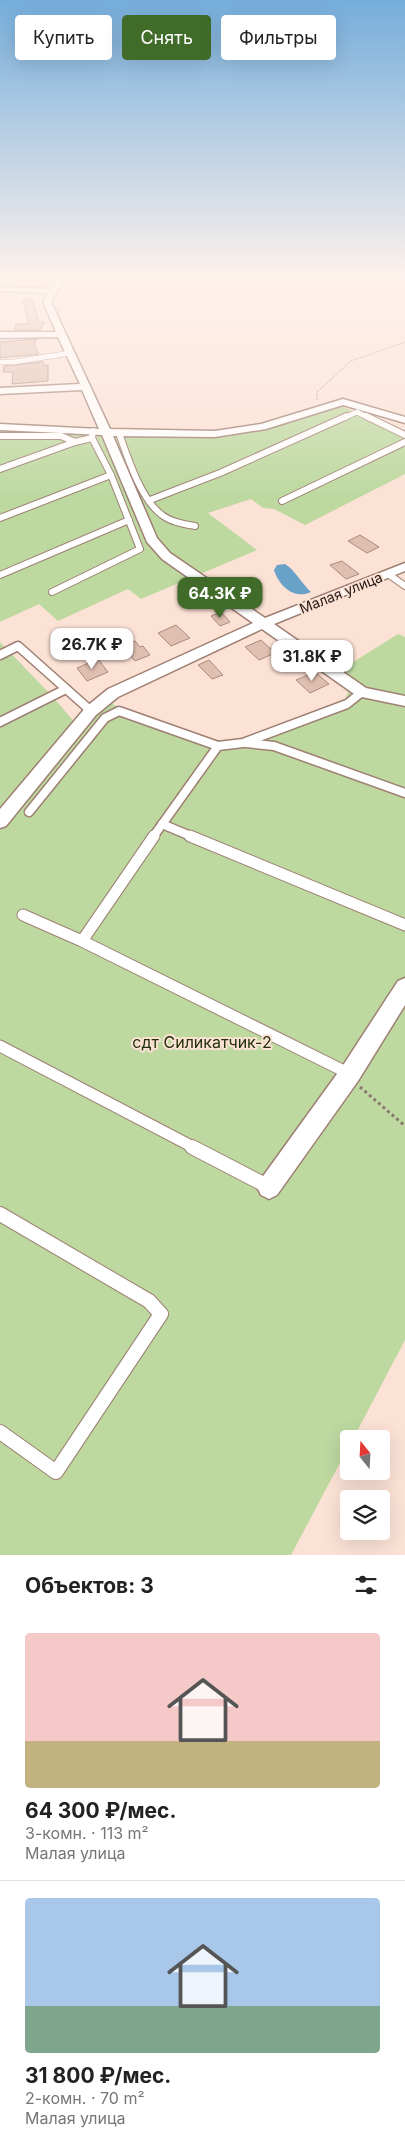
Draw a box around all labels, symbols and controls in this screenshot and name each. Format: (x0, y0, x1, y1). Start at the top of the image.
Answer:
chip: Купить (15, 15, 112, 60)
chip: Снять (122, 15, 211, 60)
chip: Фильтры (221, 15, 336, 60)
street label: Малая улица (297, 568, 385, 617)
pin: 64.3K ₽ (174, 576, 266, 619)
text: 64.3K ₽ (188, 583, 252, 603)
pin: 26.7K ₽ (46, 628, 138, 670)
text: 26.7K ₽ (61, 634, 123, 654)
pin: 31.8K ₽ (266, 640, 358, 682)
text: 31.8K ₽ (282, 646, 342, 666)
park label: сдт Силикатчик-2 (132, 1032, 272, 1052)
north arrow (340, 1430, 390, 1480)
map controls (340, 1430, 390, 1540)
button: layers (340, 1490, 390, 1540)
icon: filters (352, 1571, 380, 1599)
text: Объектов: 3 (25, 1573, 154, 1598)
icon: home (158, 1665, 248, 1755)
text: 64 300 ₽/мес. (25, 1798, 177, 1823)
text: 3-комн. · 113 m² (25, 1823, 149, 1843)
text: Малая улица (25, 1843, 125, 1863)
icon: home (158, 1931, 248, 2021)
text: 31 800 ₽/мес. (25, 2063, 171, 2088)
text: 2-комн. · 70 m² (25, 2088, 145, 2108)
text: Малая улица (25, 2108, 125, 2128)

